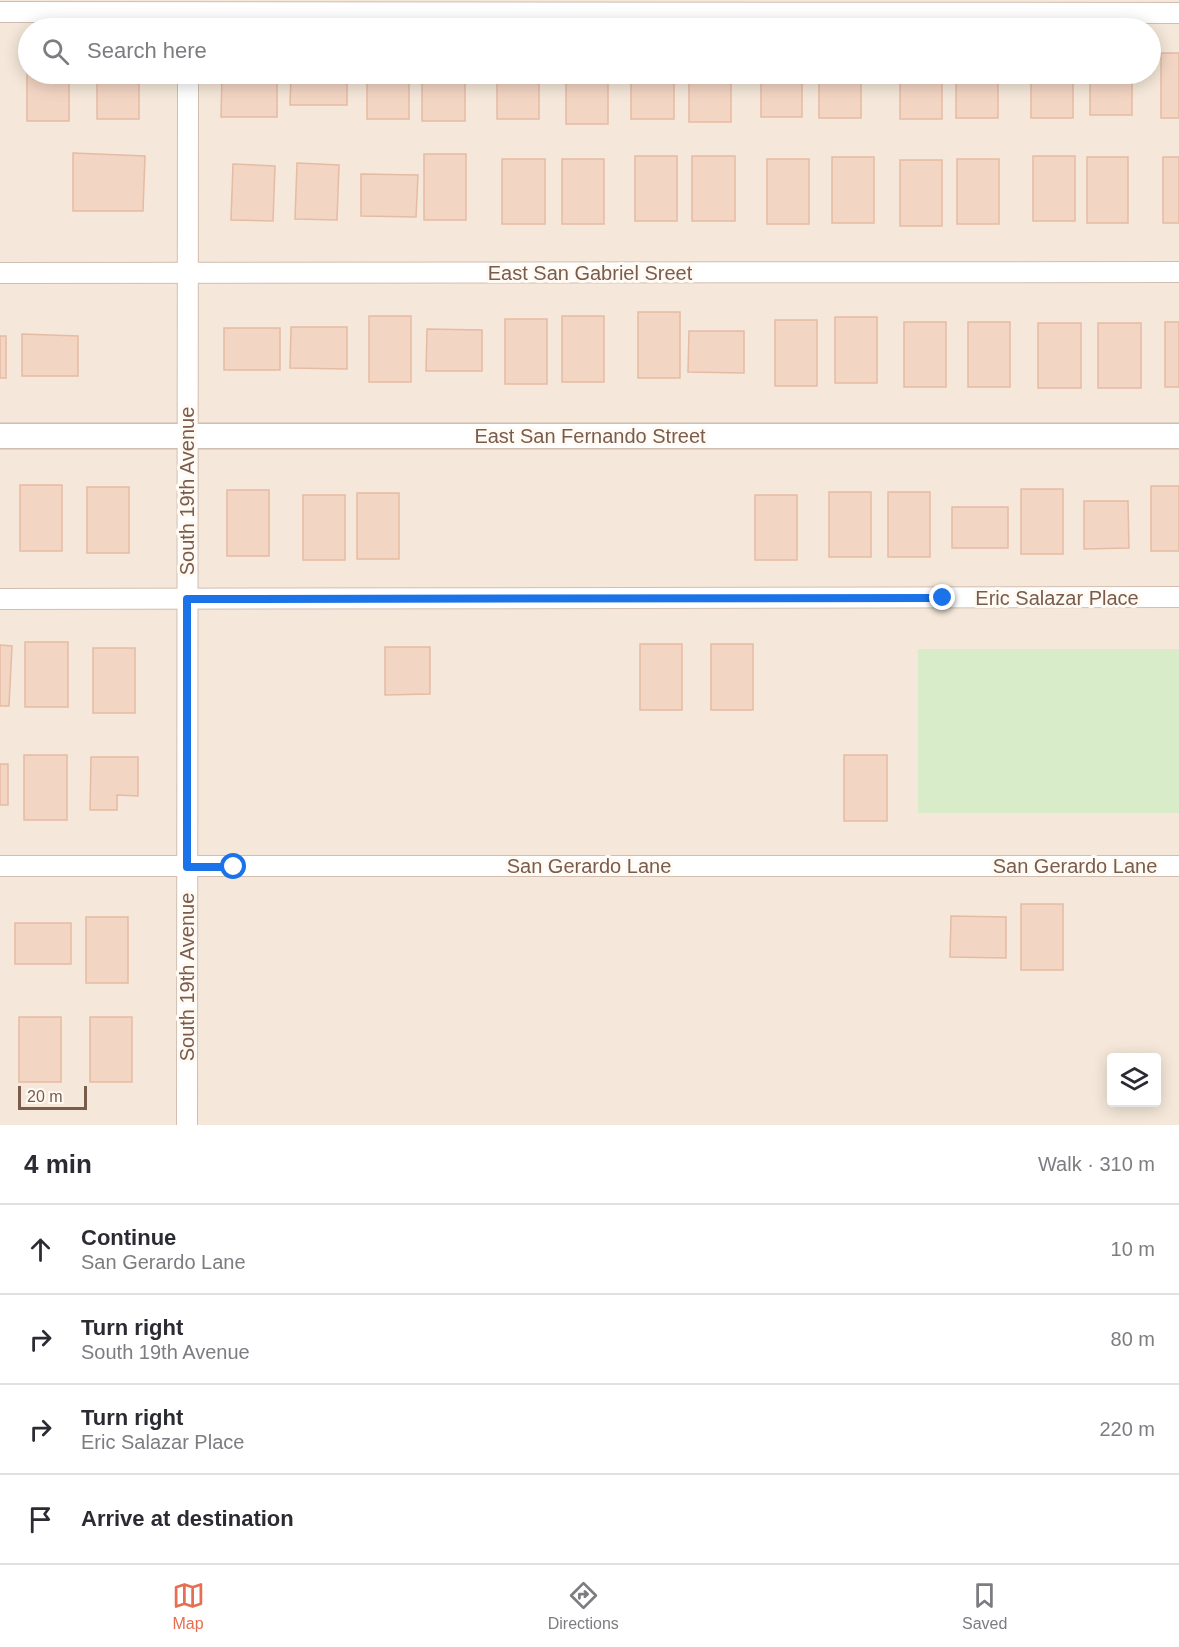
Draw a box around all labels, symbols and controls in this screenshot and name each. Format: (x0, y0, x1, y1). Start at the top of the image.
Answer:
search box (18, 18, 1161, 84)
icon: search (39, 35, 72, 68)
text: Search here (87, 38, 207, 63)
street label: East San Gabriel Sreet (488, 262, 693, 284)
street label: South 19th Avenue (176, 407, 198, 575)
street label: East San Fernando Street (474, 425, 706, 447)
route end (929, 584, 955, 610)
street label: Eric Salazar Place (975, 587, 1139, 609)
route start (220, 853, 246, 879)
street label: San Gerardo Lane (507, 855, 671, 877)
street label: San Gerardo Lane (993, 855, 1157, 877)
street label: South 19th Avenue (176, 893, 198, 1061)
map controls (1107, 1053, 1161, 1107)
button: layers (1107, 1053, 1161, 1107)
scale bar (18, 1083, 87, 1110)
text: 20 m (27, 1088, 63, 1105)
text: 4 min (24, 1149, 92, 1179)
text: Walk · 310 m (1038, 1153, 1155, 1175)
text: Continue (81, 1225, 176, 1250)
icon: ahead (24, 1233, 57, 1266)
text: 10 m (1111, 1238, 1155, 1260)
text: San Gerardo Lane (81, 1251, 246, 1273)
text: Turn right (81, 1315, 183, 1340)
icon: right (24, 1323, 57, 1356)
text: 80 m (1111, 1328, 1155, 1350)
text: South 19th Avenue (81, 1341, 250, 1363)
text: Turn right (81, 1405, 183, 1430)
icon: right (24, 1413, 57, 1446)
text: 220 m (1099, 1418, 1155, 1440)
text: Eric Salazar Place (81, 1431, 244, 1453)
icon: arrive (24, 1503, 57, 1536)
text: Arrive at destination (81, 1506, 294, 1531)
tab: Map (172, 1579, 205, 1633)
tab: Directions (548, 1579, 619, 1633)
tab: Saved (962, 1579, 1007, 1633)

